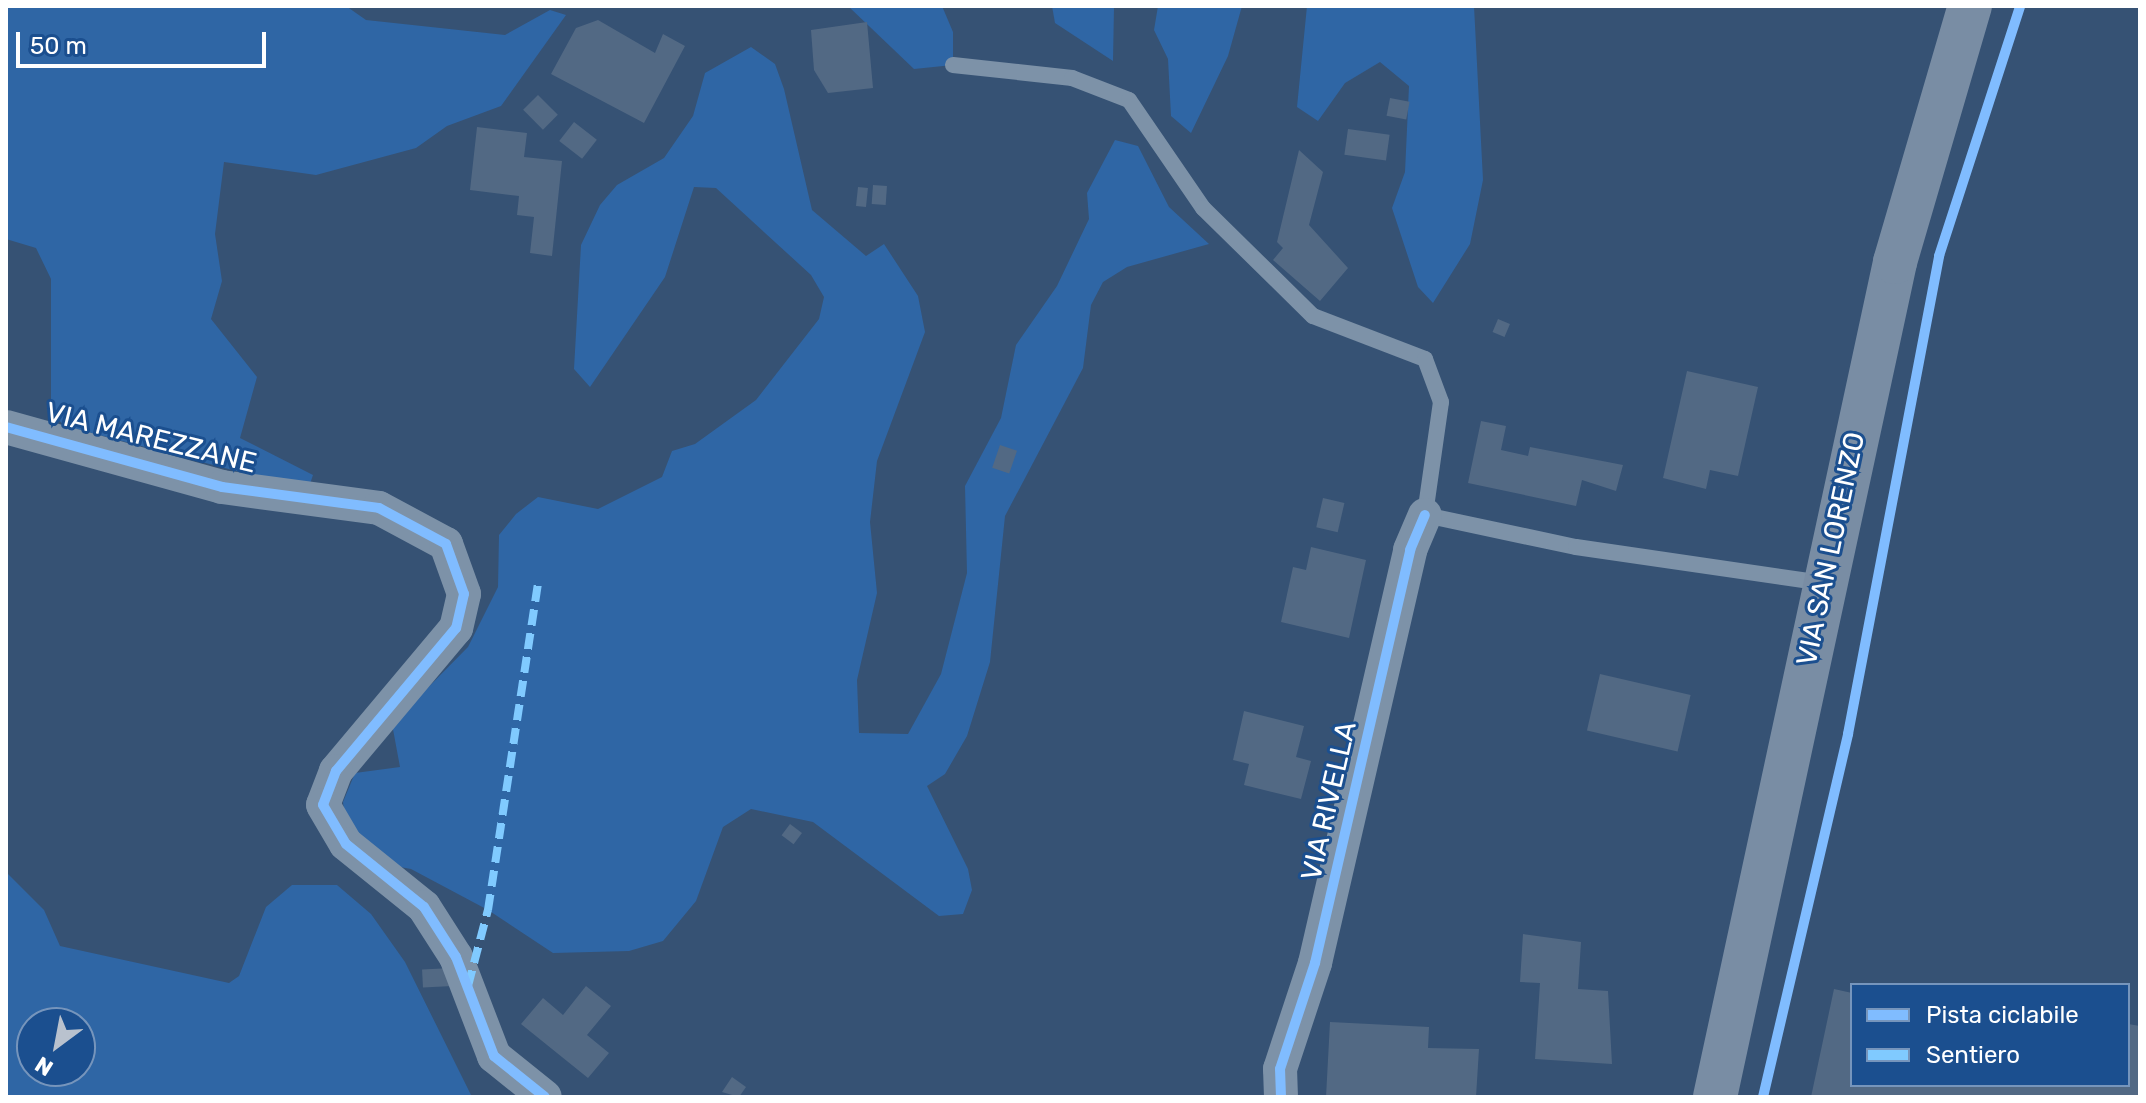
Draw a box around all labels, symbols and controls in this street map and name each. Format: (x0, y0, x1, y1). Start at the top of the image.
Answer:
scale bar (20, 16, 270, 66)
text: 50 m (30, 32, 87, 60)
street label: VIA MAREZZANE (42, 395, 260, 481)
street label: VIA SAN LORENZO (1790, 429, 1872, 669)
street label: VIA RIVELLA (1294, 718, 1364, 884)
legend (1850, 983, 2130, 1087)
text: Pista ciclabile (1926, 1001, 2079, 1029)
north arrow (16, 1007, 96, 1087)
text: Sentiero (1926, 1041, 2020, 1069)
text: N (30, 1050, 58, 1082)

